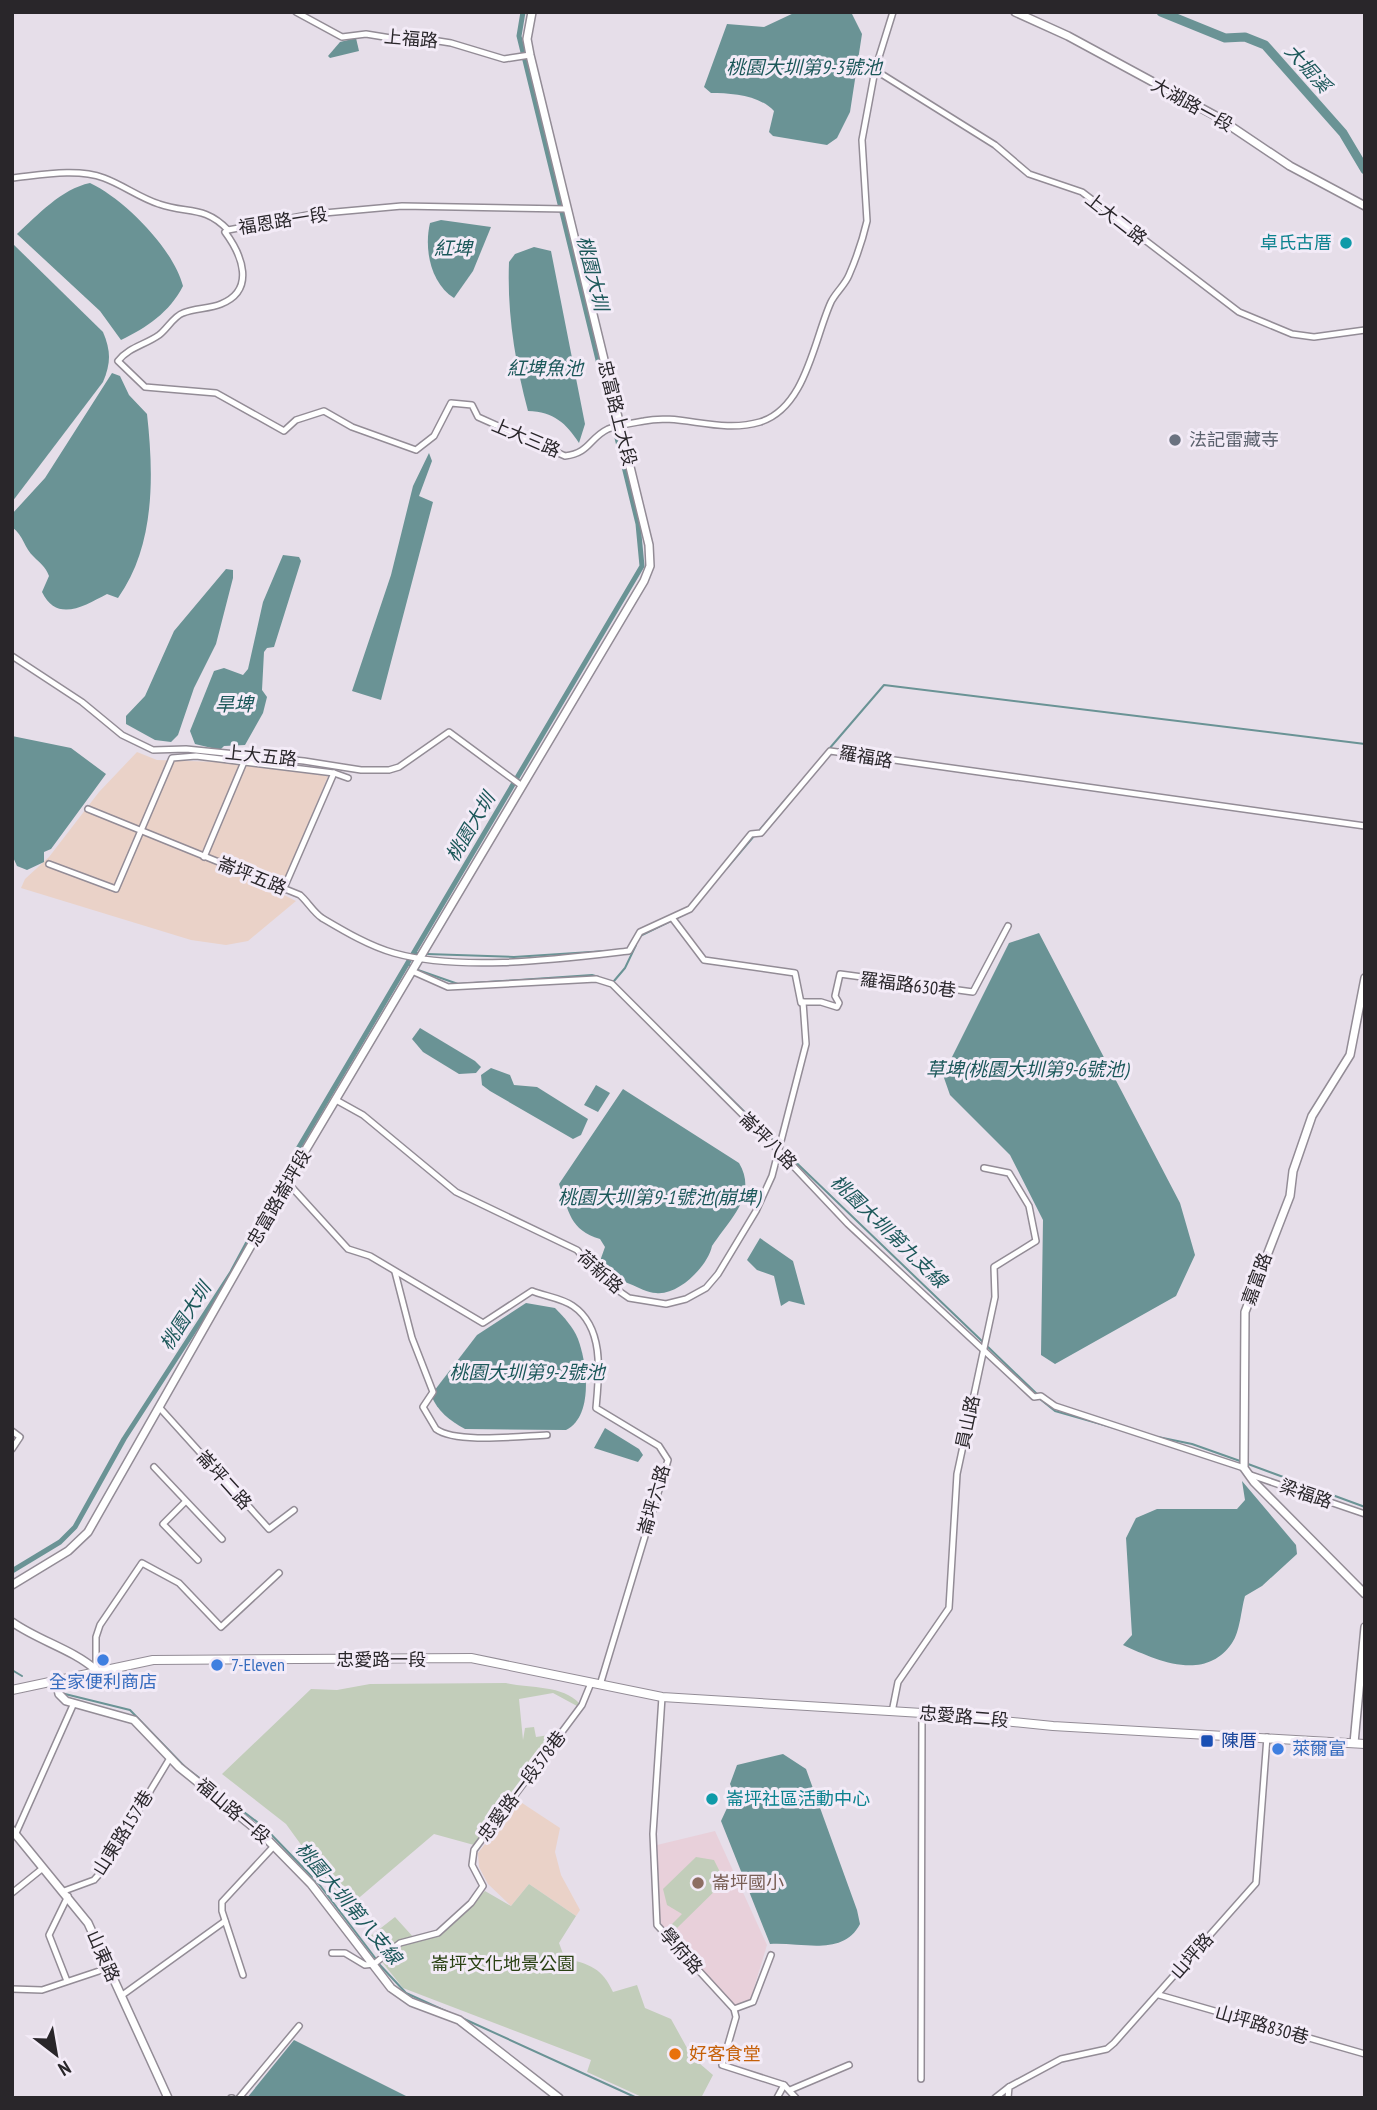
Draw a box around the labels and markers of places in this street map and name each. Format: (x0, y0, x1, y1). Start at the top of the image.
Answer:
place label: 卓氏古厝 (1260, 231, 1332, 254)
marker: 卓氏古厝 (1338, 235, 1354, 251)
place label: 法記雷藏寺 (1189, 428, 1279, 451)
marker: 法記雷藏寺 (1167, 432, 1183, 448)
marker: 全家便利商店 (95, 1652, 111, 1668)
place label: 7-Eleven (231, 1653, 285, 1676)
marker: 7-Eleven (209, 1657, 225, 1673)
place label: 全家便利商店 (49, 1670, 157, 1693)
place label: 陳厝 (1221, 1729, 1257, 1752)
marker: 陳厝 (1199, 1733, 1215, 1749)
place label: 萊爾富 (1292, 1737, 1346, 1760)
marker: 萊爾富 (1270, 1741, 1286, 1757)
place label: 崙坪社區活動中心 (726, 1787, 870, 1810)
marker: 崙坪社區活動中心 (704, 1791, 720, 1807)
place label: 崙坪國小 (712, 1871, 784, 1894)
marker: 崙坪國小 (690, 1875, 706, 1891)
place label: 好客食堂 (689, 2042, 761, 2065)
marker: 好客食堂 (667, 2046, 683, 2062)

